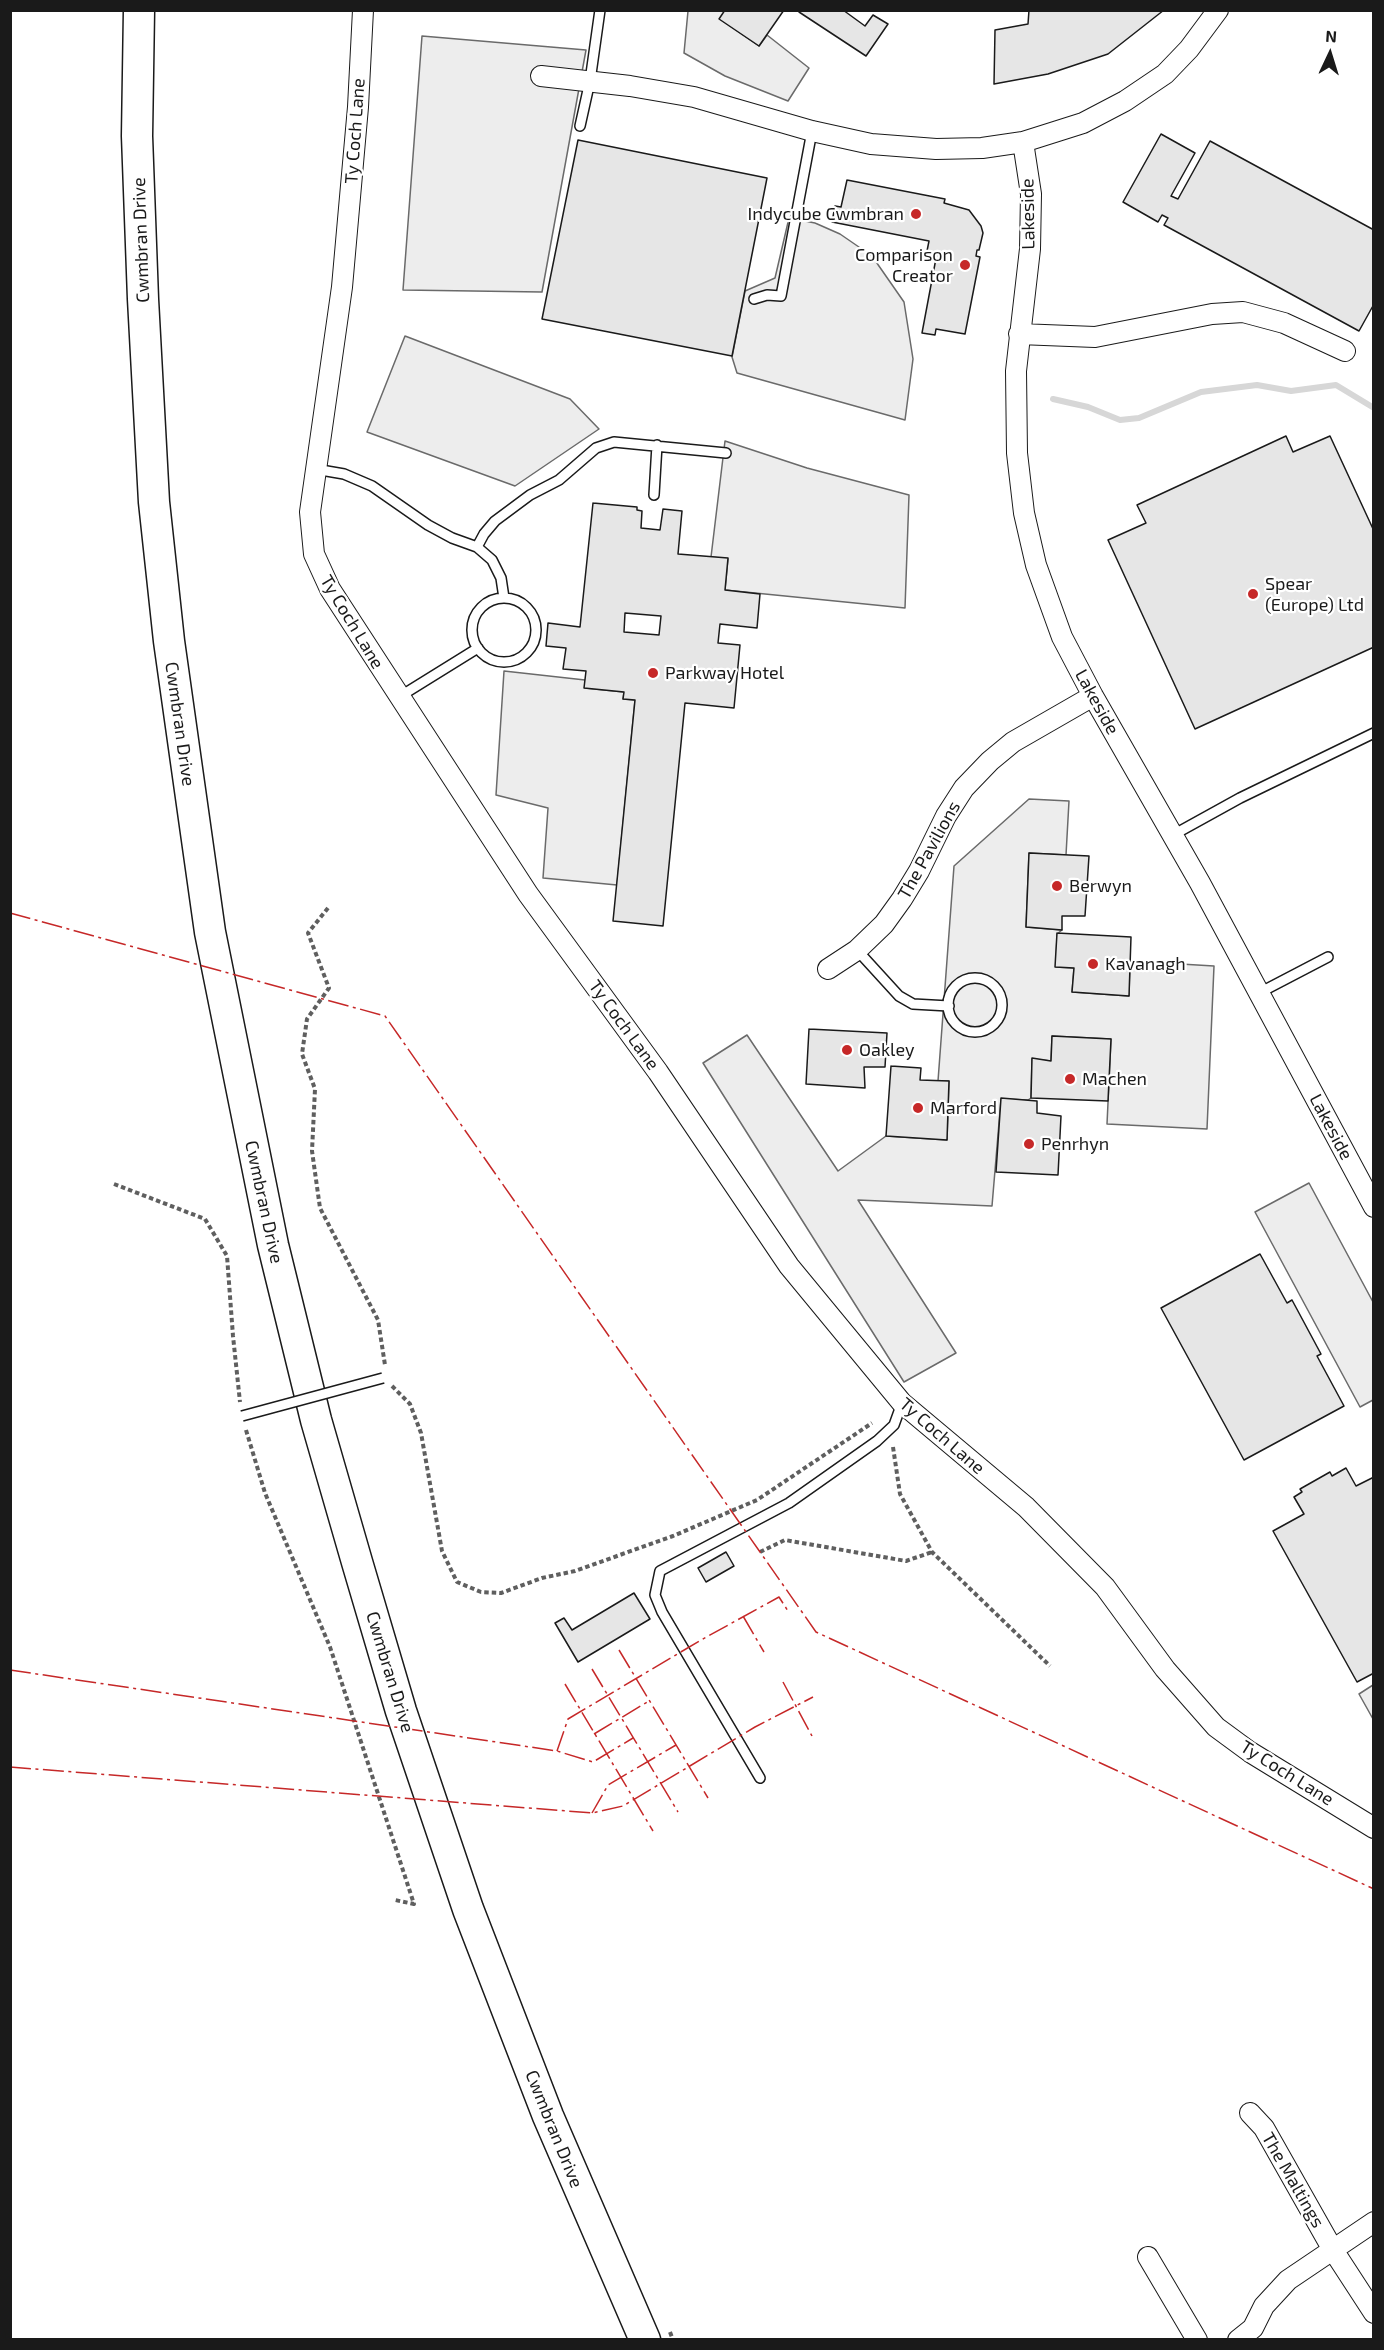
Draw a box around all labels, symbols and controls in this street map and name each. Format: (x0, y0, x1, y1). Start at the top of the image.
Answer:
north arrow (1300, 24, 1360, 84)
text: N (1325, 26, 1338, 45)
street label: Ty Coch Lane (341, 78, 369, 184)
street label: Cwmbran Drive (128, 177, 154, 303)
street label: Lakeside (1017, 178, 1039, 250)
place label: Indycube Cwmbran (748, 203, 904, 225)
marker: Indycube Cwmbran (909, 207, 923, 221)
place label: Comparison Creator (855, 244, 953, 286)
marker: Comparison Creator (958, 258, 972, 272)
street label: Ty Coch Lane (316, 571, 388, 673)
place label: Spear (Europe) Ltd (1265, 573, 1364, 616)
marker: Spear (Europe) Ltd (1246, 587, 1260, 601)
street label: Cwmbran Drive (161, 660, 199, 788)
place label: Parkway Hotel (665, 662, 784, 684)
marker: Parkway Hotel (646, 666, 660, 680)
street label: Lakeside (1070, 666, 1124, 738)
street label: The Pavilions (893, 797, 965, 903)
place label: Berwyn (1069, 875, 1132, 897)
marker: Berwyn (1050, 879, 1064, 893)
place label: Kavanagh (1105, 953, 1186, 975)
marker: Kavanagh (1086, 957, 1100, 971)
street label: Ty Coch Lane (584, 976, 664, 1074)
place label: Oakley (859, 1039, 915, 1061)
marker: Oakley (840, 1043, 854, 1057)
place label: Machen (1082, 1068, 1147, 1090)
marker: Machen (1063, 1072, 1077, 1086)
street label: Lakeside (1305, 1090, 1357, 1164)
place label: Marford (930, 1097, 997, 1119)
marker: Marford (911, 1101, 925, 1115)
place label: Penrhyn (1041, 1133, 1109, 1155)
marker: Penrhyn (1022, 1137, 1036, 1151)
street label: Cwmbran Drive (240, 1138, 288, 1266)
street label: Ty Coch Lane (895, 1393, 989, 1479)
street label: Cwmbran Drive (361, 1609, 419, 1735)
street label: Ty Coch Lane (1236, 1736, 1338, 1810)
street label: Cwmbran Drive (521, 2067, 587, 2191)
street label: The Maltings (1257, 2129, 1329, 2231)

